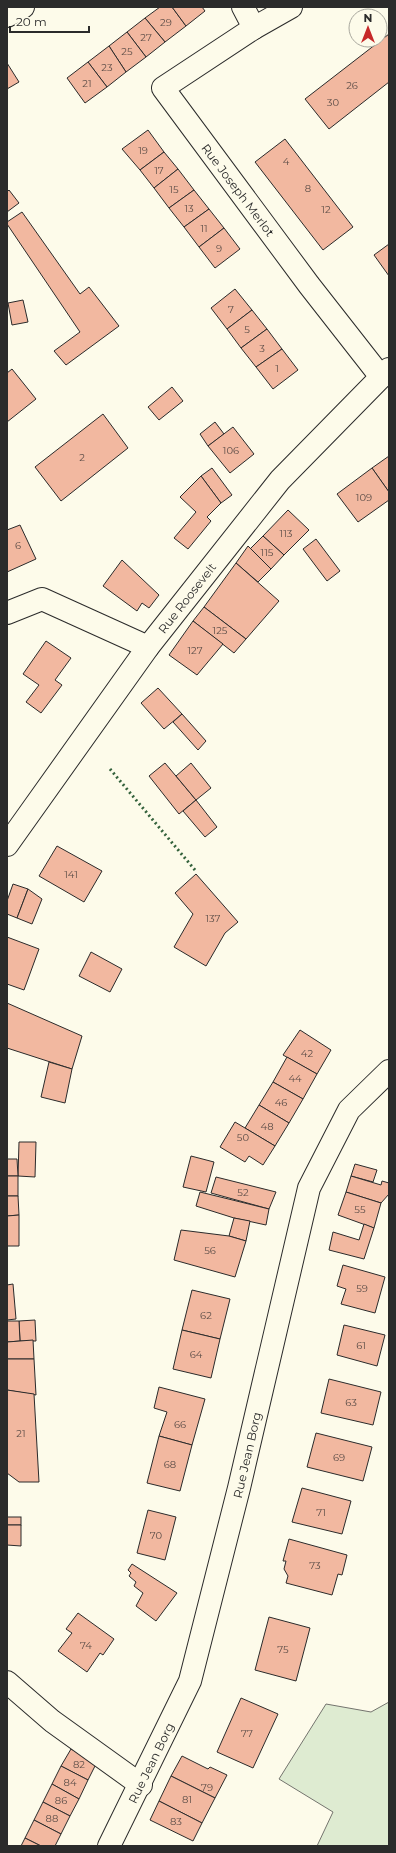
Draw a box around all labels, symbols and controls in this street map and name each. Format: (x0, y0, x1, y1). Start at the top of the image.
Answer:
scale bar (10, 8, 89, 34)
north arrow (348, 8, 388, 48)
text: N (364, 11, 372, 25)
text: 20 m (16, 14, 47, 29)
house number: 29 (160, 16, 172, 29)
house number: 27 (140, 31, 152, 44)
house number: 25 (121, 45, 133, 58)
house number: 23 (101, 61, 113, 74)
house number: 21 (82, 77, 92, 90)
house number: 26 (346, 79, 358, 92)
house number: 30 (327, 96, 340, 109)
street label: Rue Joseph Merlot (198, 141, 278, 239)
house number: 19 (138, 144, 148, 157)
house number: 4 (283, 155, 290, 168)
house number: 17 (154, 164, 164, 177)
house number: 8 (305, 182, 311, 195)
house number: 15 (169, 183, 179, 196)
house number: 13 (184, 202, 194, 215)
house number: 12 (321, 203, 331, 216)
house number: 11 (200, 222, 208, 235)
house number: 9 (216, 242, 222, 255)
house number: 7 (228, 303, 234, 316)
house number: 5 (244, 323, 250, 336)
house number: 3 (259, 342, 265, 355)
house number: 1 (275, 362, 279, 375)
house number: 106 (223, 444, 239, 457)
house number: 2 (79, 451, 85, 464)
house number: 109 (356, 491, 372, 504)
house number: 113 (280, 527, 293, 540)
house number: 6 (15, 539, 21, 552)
house number: 115 (261, 546, 274, 559)
street label: Rue Roosevelt (155, 560, 219, 636)
house number: 125 (213, 624, 228, 637)
house number: 127 (187, 644, 203, 657)
house number: 141 (64, 868, 78, 881)
house number: 137 (205, 912, 221, 925)
house number: 42 (301, 1047, 313, 1060)
house number: 44 (288, 1072, 302, 1085)
house number: 46 (275, 1096, 287, 1109)
house number: 48 (260, 1120, 274, 1133)
house number: 50 (237, 1131, 250, 1144)
house number: 52 (237, 1186, 249, 1199)
house number: 55 (354, 1203, 366, 1216)
house number: 56 (204, 1244, 216, 1257)
house number: 59 (356, 1282, 368, 1295)
house number: 62 (200, 1309, 212, 1322)
house number: 61 (356, 1339, 366, 1352)
house number: 64 (190, 1348, 203, 1361)
house number: 63 (345, 1396, 357, 1409)
street label: Rue Jean Borg (230, 1410, 264, 1500)
house number: 66 (174, 1418, 186, 1431)
house number: 21 (16, 1427, 26, 1440)
house number: 69 (333, 1451, 345, 1464)
house number: 68 (164, 1458, 176, 1471)
house number: 71 (316, 1506, 326, 1519)
house number: 70 (150, 1529, 163, 1542)
house number: 73 (309, 1559, 321, 1572)
house number: 74 (80, 1639, 92, 1652)
house number: 75 (277, 1643, 289, 1656)
street label: Rue Jean Borg (125, 1720, 177, 1806)
house number: 77 (241, 1727, 253, 1740)
house number: 82 (73, 1758, 85, 1771)
house number: 84 (64, 1776, 77, 1789)
house number: 79 (201, 1781, 213, 1794)
house number: 81 (182, 1793, 192, 1806)
house number: 86 (55, 1794, 67, 1807)
house number: 88 (46, 1812, 58, 1825)
house number: 83 (170, 1815, 182, 1828)

